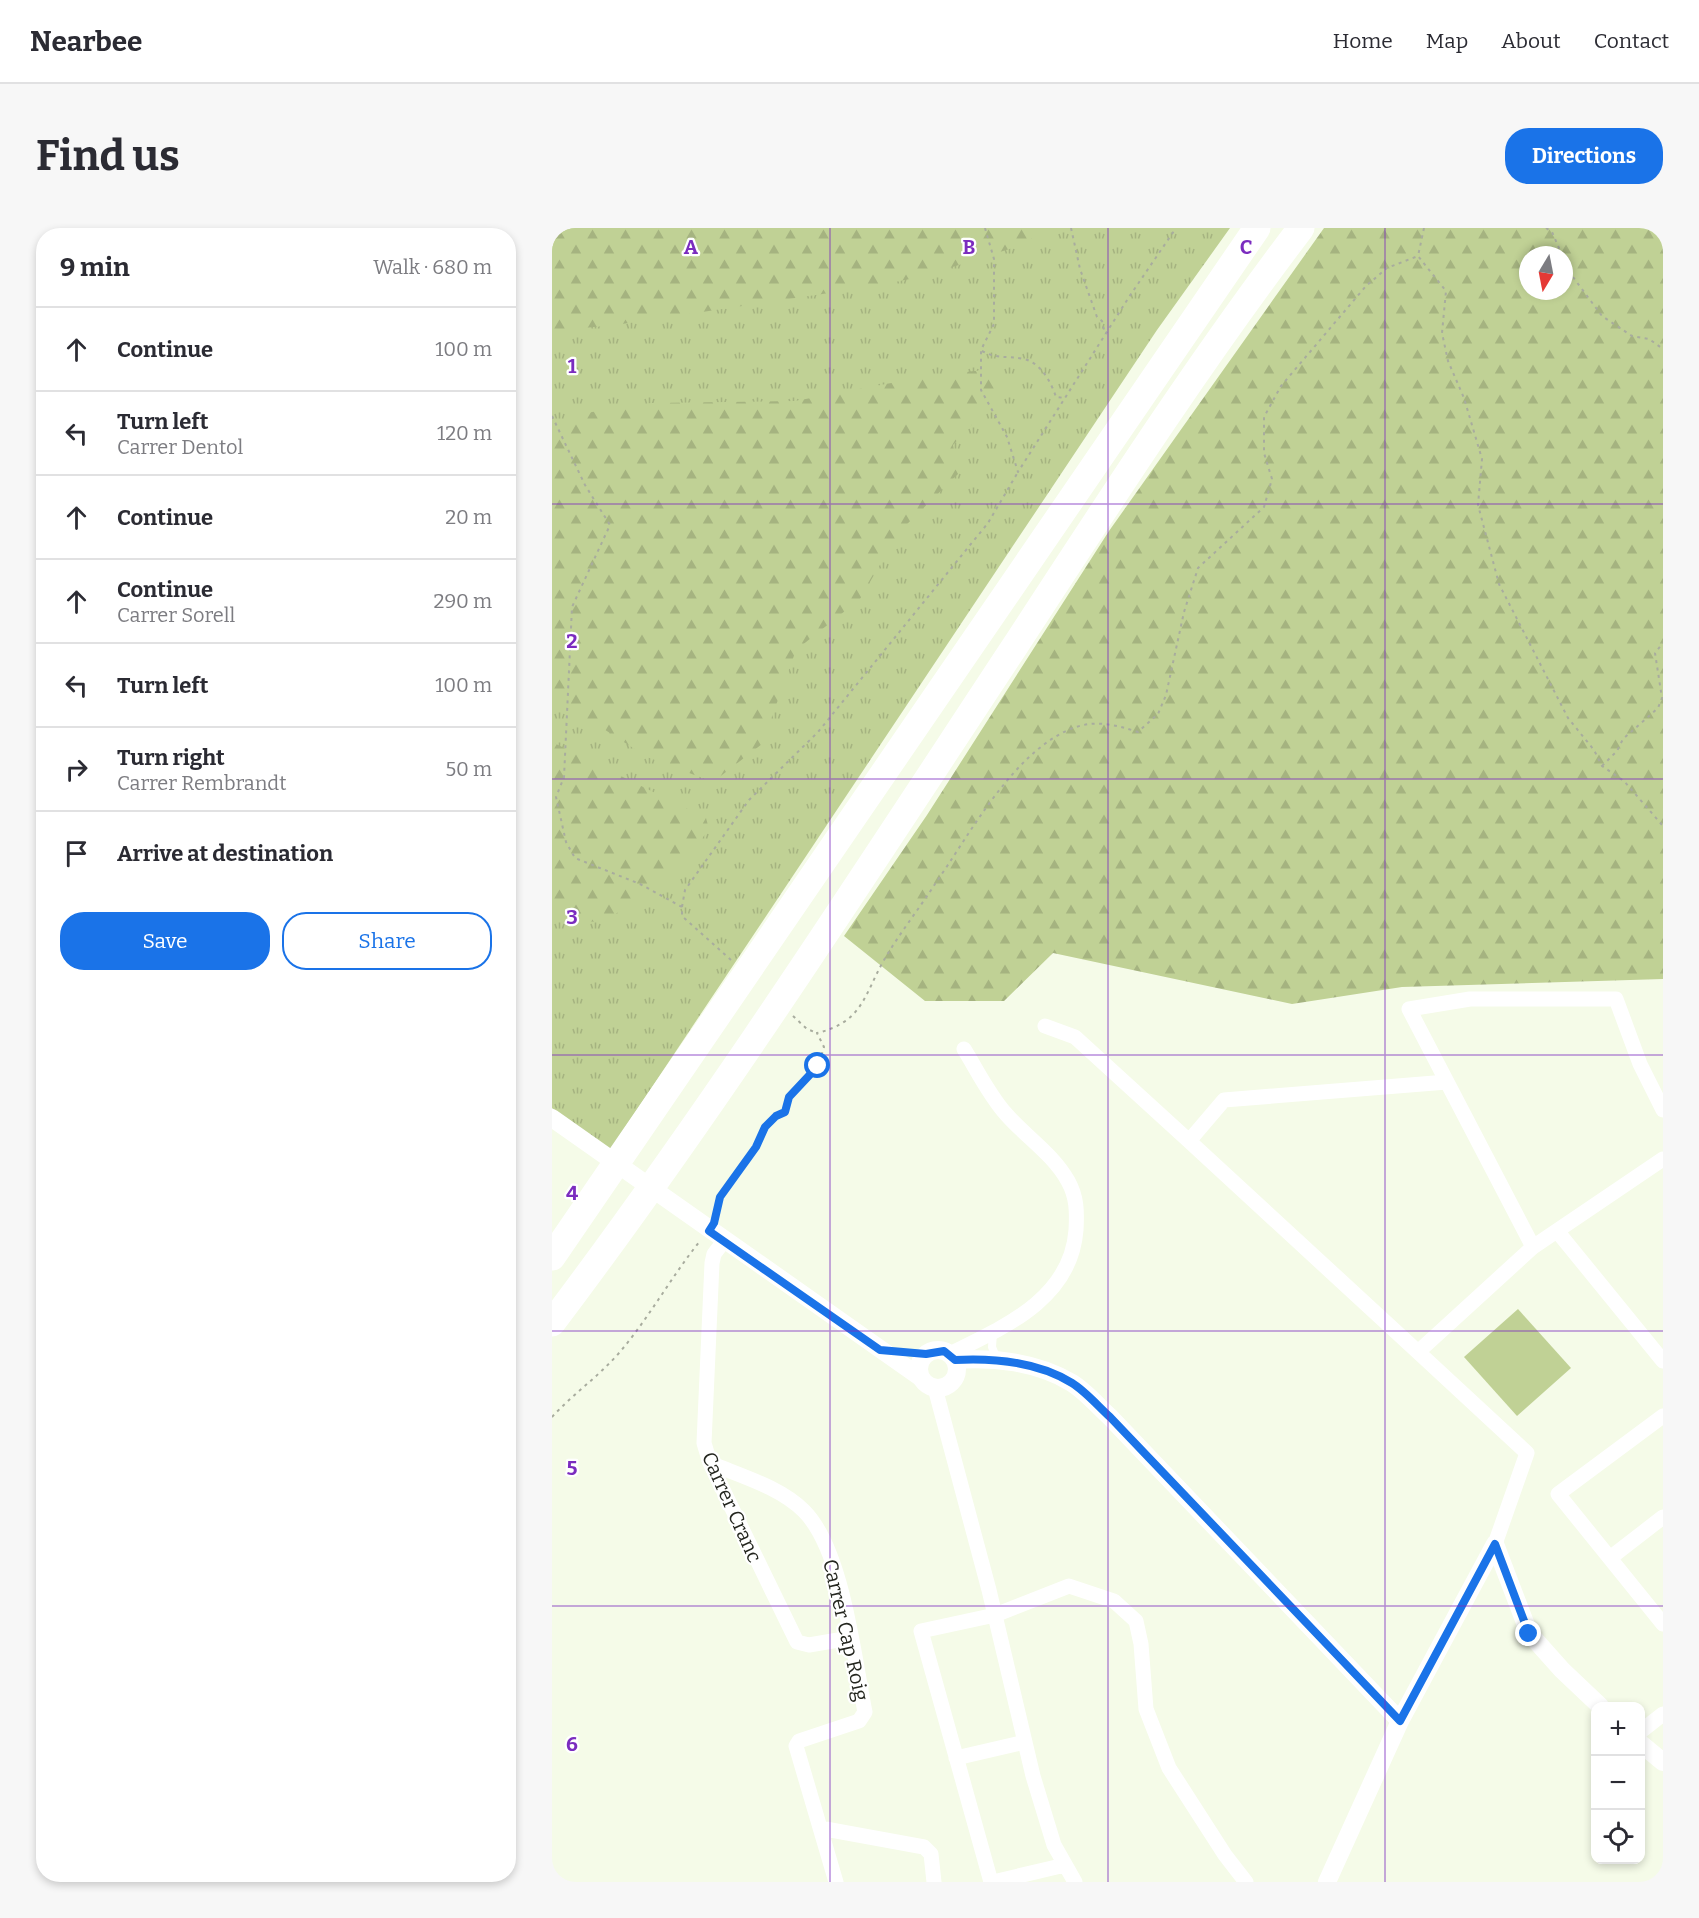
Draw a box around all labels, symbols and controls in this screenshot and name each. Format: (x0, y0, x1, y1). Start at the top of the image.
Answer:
text: Nearbee (30, 25, 142, 58)
text: Home (1333, 28, 1393, 54)
text: Map (1426, 28, 1468, 54)
text: About (1501, 28, 1561, 54)
text: Contact (1594, 28, 1669, 54)
button: Directions (1505, 128, 1663, 184)
text: Find us (36, 131, 180, 181)
text: A (684, 235, 699, 259)
text: B (963, 235, 976, 259)
text: C (1240, 235, 1252, 259)
north arrow (1519, 246, 1573, 300)
text: 9 min (60, 252, 130, 283)
text: Walk · 680 m (373, 255, 492, 279)
icon: ahead (60, 333, 93, 366)
text: Continue (117, 336, 213, 363)
text: 100 m (435, 337, 492, 361)
text: 1 (568, 354, 577, 378)
text: Turn left (117, 408, 209, 435)
icon: left (60, 417, 93, 450)
text: 120 m (437, 421, 492, 445)
text: Carrer Dentol (117, 435, 243, 459)
icon: ahead (60, 501, 93, 534)
text: Continue (117, 504, 213, 531)
text: 20 m (445, 505, 492, 529)
text: Continue (117, 576, 213, 603)
icon: ahead (60, 585, 93, 618)
text: 290 m (434, 589, 492, 613)
text: Carrer Sorell (117, 603, 235, 627)
text: 2 (566, 629, 578, 653)
icon: left (60, 669, 93, 702)
text: Turn left (117, 672, 209, 699)
text: 100 m (435, 673, 492, 697)
text: Turn right (117, 744, 225, 771)
icon: right (60, 753, 93, 786)
text: 50 m (445, 757, 492, 781)
text: Carrer Rembrandt (117, 771, 286, 795)
icon: arrive (60, 837, 93, 870)
text: Arrive at destination (117, 840, 333, 867)
text: 3 (566, 905, 578, 929)
button: Save (60, 912, 270, 970)
button: Share (282, 912, 492, 970)
route start (804, 1052, 830, 1078)
text: 4 (566, 1181, 578, 1205)
street label: Carrer Cranc (697, 1448, 767, 1566)
text: 5 (567, 1456, 578, 1480)
street label: Carrer Cap Roig (818, 1557, 874, 1703)
route end (1515, 1620, 1541, 1646)
map controls (1591, 1702, 1645, 1864)
button: + (1591, 1702, 1645, 1756)
text: 6 (566, 1732, 578, 1756)
button: − (1591, 1756, 1645, 1810)
button: locate (1591, 1810, 1645, 1864)

